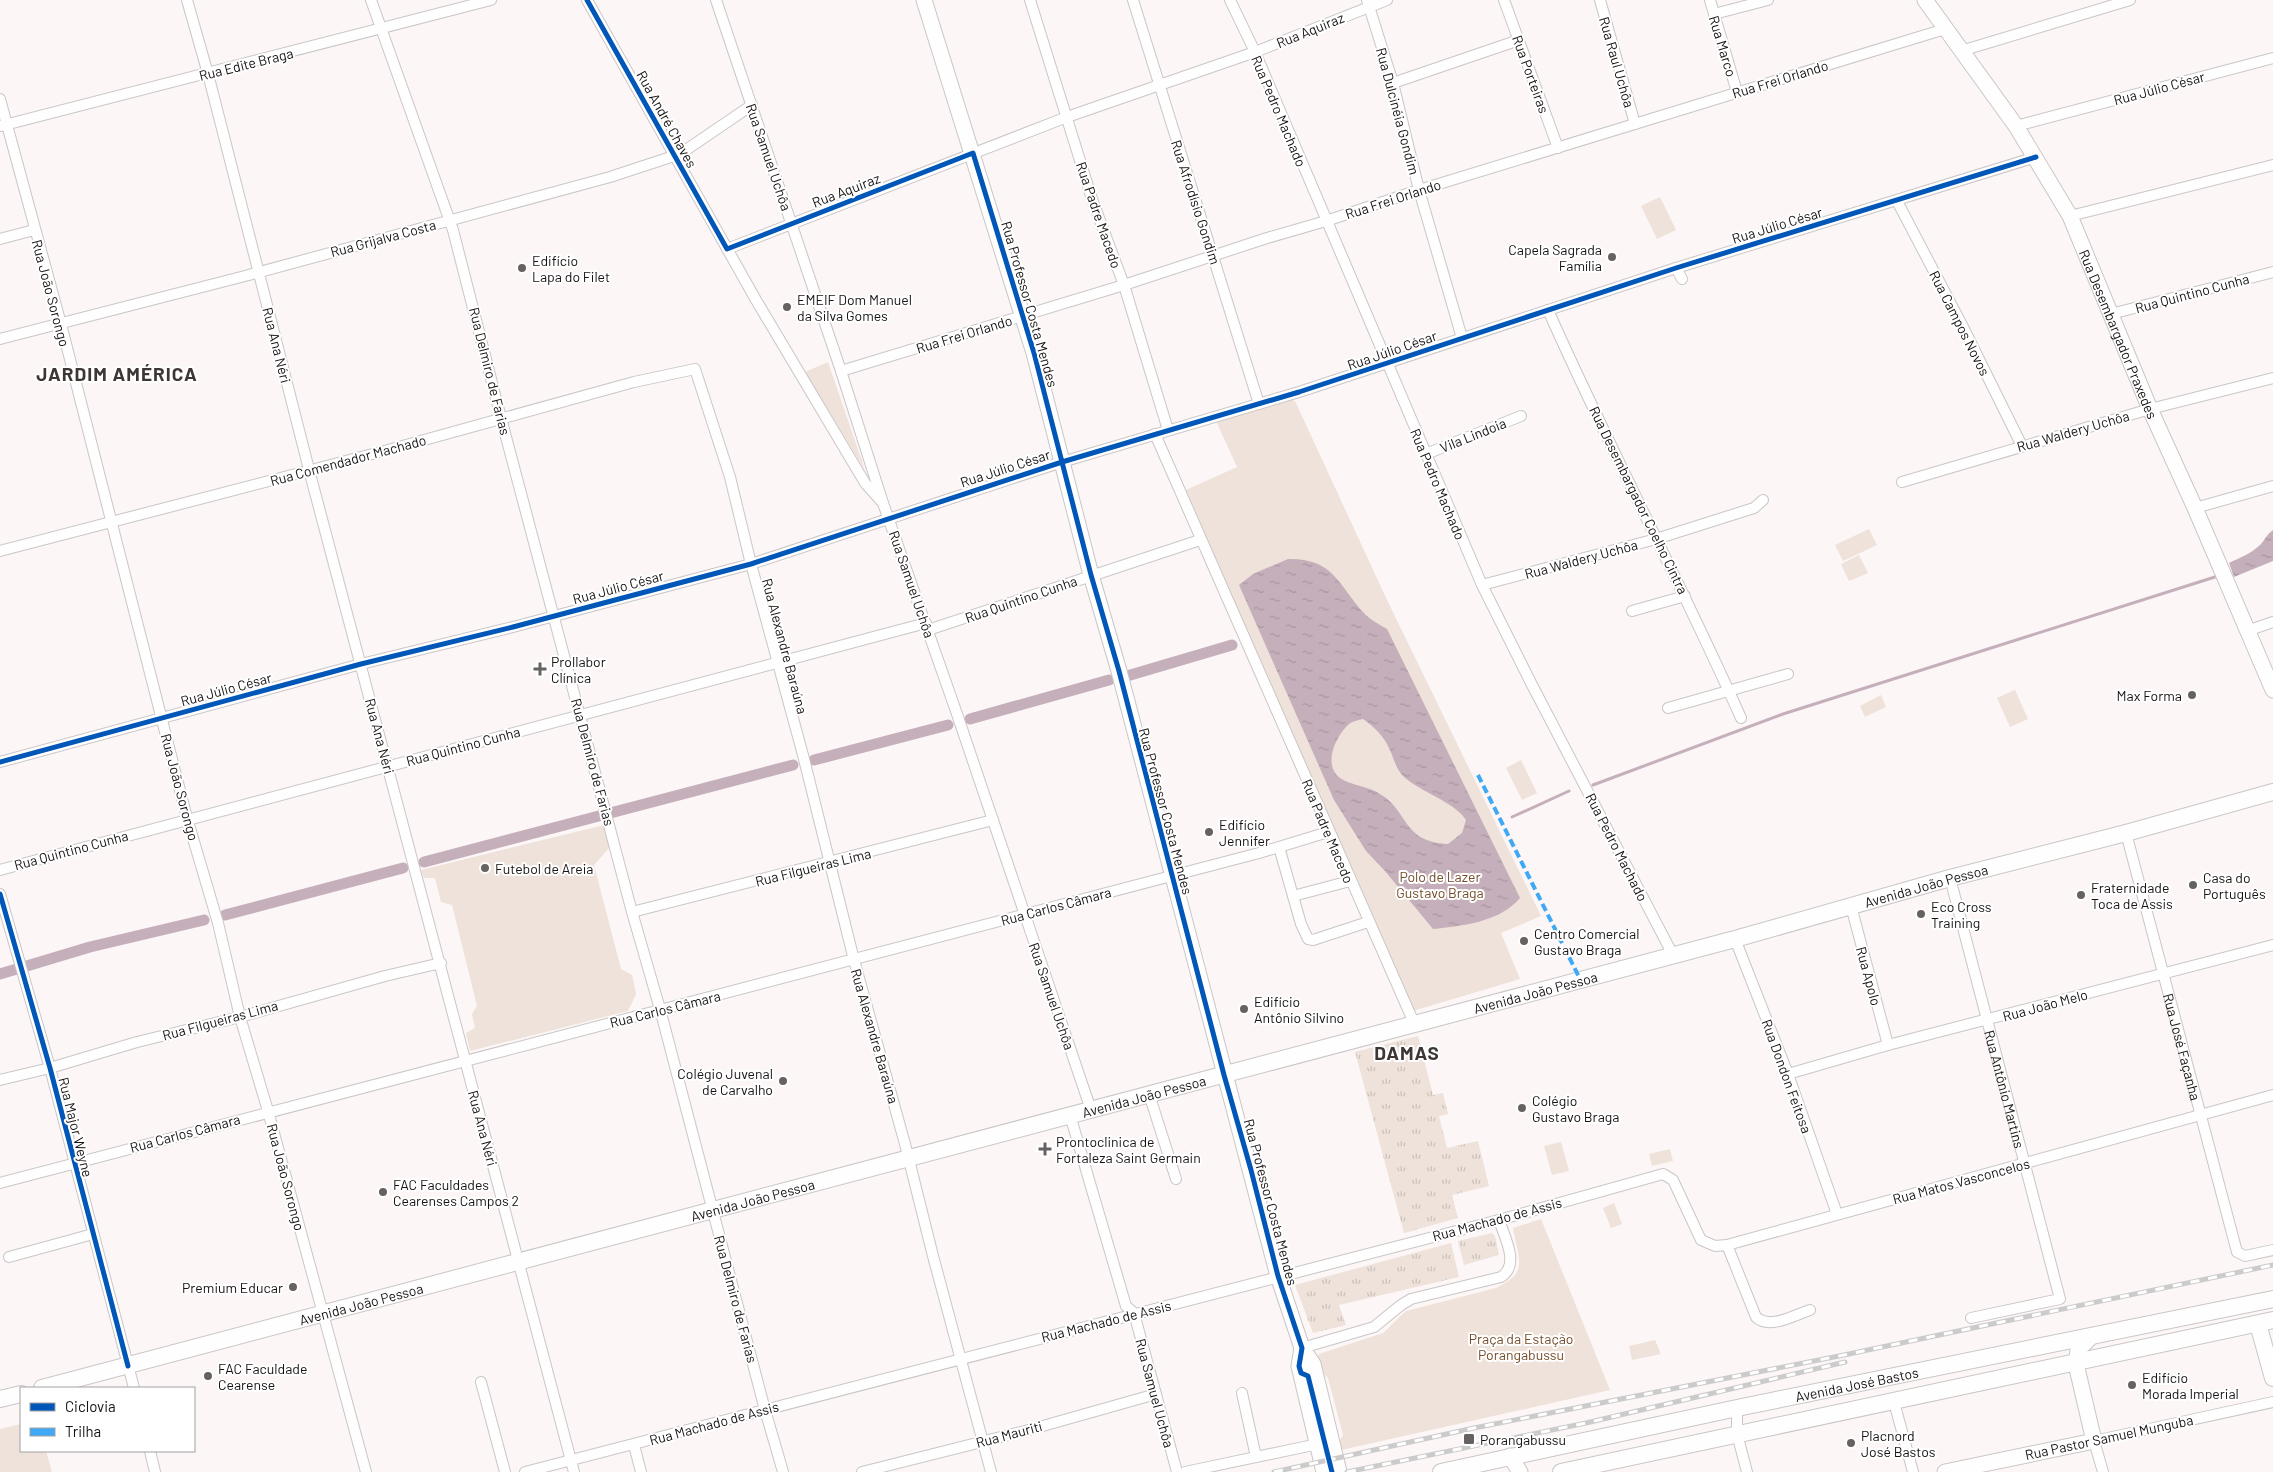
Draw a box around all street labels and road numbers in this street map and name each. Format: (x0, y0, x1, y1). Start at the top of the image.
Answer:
street label: Rua Aquiraz (1274, 9, 1346, 51)
street label: Rua Marco (1706, 13, 1740, 79)
street label: Rua Raul Uchôa (1596, 15, 1638, 109)
street label: Rua Porteiras (1509, 33, 1553, 116)
street label: Rua Edite Braga (197, 44, 295, 84)
street label: Rua Dulcinéia Gondim (1373, 46, 1423, 176)
street label: Rua Pedro Machado (1248, 53, 1310, 169)
street label: Rua Frei Orlando (1730, 56, 1830, 102)
street label: Rua André Chaves (633, 67, 701, 171)
street label: Rua Júlio César (2112, 68, 2206, 108)
street label: Rua Samuel Uchôa (743, 101, 795, 213)
street label: Rua Afrodísio Gondim (1168, 138, 1224, 266)
street label: Rua Padre Macedo (1073, 160, 1125, 270)
street label: Rua Aquiraz (810, 169, 882, 211)
street label: Rua Frei Orlando (1343, 176, 1443, 222)
street label: Rua Júlio César (1730, 203, 1824, 247)
street label: Rua Grijalva Costa (328, 216, 438, 260)
street label: Rua Professor Costa Mendes (998, 219, 1062, 389)
street label: Rua João Sorongo (29, 238, 73, 348)
street label: Rua Desembargador Praxedes (2076, 247, 2162, 421)
street label: Rua Campos Novos (1926, 268, 1994, 379)
street label: Rua Quintino Cunha (2133, 270, 2251, 316)
street label: Rua Ana Néri (259, 305, 295, 385)
street label: Rua Delmiro de Farias (466, 305, 514, 437)
street label: Rua Frei Orlando (914, 311, 1014, 357)
street label: Rua Júlio César (1345, 327, 1439, 373)
street label: Rua Desembargador Coelho Cintra (1586, 403, 1692, 597)
street label: Rua Waldery Uchôa (2015, 407, 2131, 455)
street label: Vila Lindoia (1437, 414, 1509, 456)
street label: Rua Pedro Machado (1407, 426, 1469, 542)
street label: Rua Comendador Machado (268, 431, 428, 489)
street label: Rua Júlio César (958, 445, 1052, 491)
street label: Rua Samuel Uchôa (886, 528, 938, 640)
street label: Rua Waldery Uchôa (1523, 536, 1639, 582)
street label: Rua Júlio César (571, 567, 665, 607)
street label: Rua Quintino Cunha (963, 572, 1079, 626)
street label: Rua Alexandre Baraúna (759, 576, 811, 716)
street label: Rua Júlio César (179, 669, 273, 709)
street label: Rua Ana Néri (362, 696, 398, 776)
street label: Rua Delmiro de Farias (568, 696, 618, 828)
street label: Rua Quintino Cunha (404, 723, 522, 769)
street label: Rua Professor Costa Mendes (1136, 726, 1197, 896)
street label: Rua João Sorongo (158, 732, 202, 842)
street label: Rua Padre Macedo (1298, 776, 1358, 886)
street label: Rua Pedro Machado (1582, 790, 1652, 904)
street label: Rua Quintino Cunha (12, 827, 130, 873)
street label: Rua Filgueiras Lima (753, 844, 873, 890)
street label: Avenida João Pessoa (1862, 860, 1990, 910)
street label: Rua Carlos Câmara (999, 883, 1113, 929)
street label: Rua Samuel Uchôa (1026, 940, 1078, 1052)
street label: Rua Apolo (1853, 945, 1885, 1007)
street label: Rua Alexandre Baraúna (848, 967, 902, 1105)
street label: Avenida João Pessoa (1472, 967, 1599, 1016)
street label: Rua João Melo (2001, 985, 2089, 1025)
street label: Rua Carlos Câmara (608, 987, 722, 1031)
street label: Rua José Façanha (2160, 991, 2205, 1102)
street label: Rua Filgueiras Lima (160, 996, 280, 1044)
street label: Rua Dondon Feitosa (1758, 1017, 1816, 1135)
street label: Rua Antônio Martins (1982, 1028, 2029, 1150)
street label: Avenida João Pessoa (1080, 1071, 1208, 1120)
street label: Rua Major Weyne (55, 1075, 97, 1179)
street label: Rua Ana Néri (465, 1088, 501, 1168)
street label: Rua Carlos Câmara (128, 1110, 242, 1156)
street label: Rua Professor Costa Mendes (1241, 1117, 1302, 1287)
street label: Rua João Sorongo (264, 1122, 308, 1232)
street label: Rua Matos Vasconcelos (1891, 1154, 2032, 1207)
street label: Avenida João Pessoa (689, 1175, 816, 1224)
street label: Rua Machado de Assis (1430, 1193, 1564, 1244)
street label: Rua Delmiro de Farias (711, 1233, 761, 1365)
street label: Avenida João Pessoa (297, 1279, 425, 1328)
street label: Rua Machado de Assis (1039, 1297, 1173, 1345)
street label: Rua Samuel Uchôa (1132, 1337, 1178, 1449)
street label: Avenida José Bastos (1794, 1363, 1920, 1404)
street label: Rua Machado de Assis (647, 1397, 781, 1448)
street label: Rua Pastor Samuel Munguba (2023, 1411, 2195, 1463)
street label: Rua Mauriti (974, 1417, 1044, 1451)

